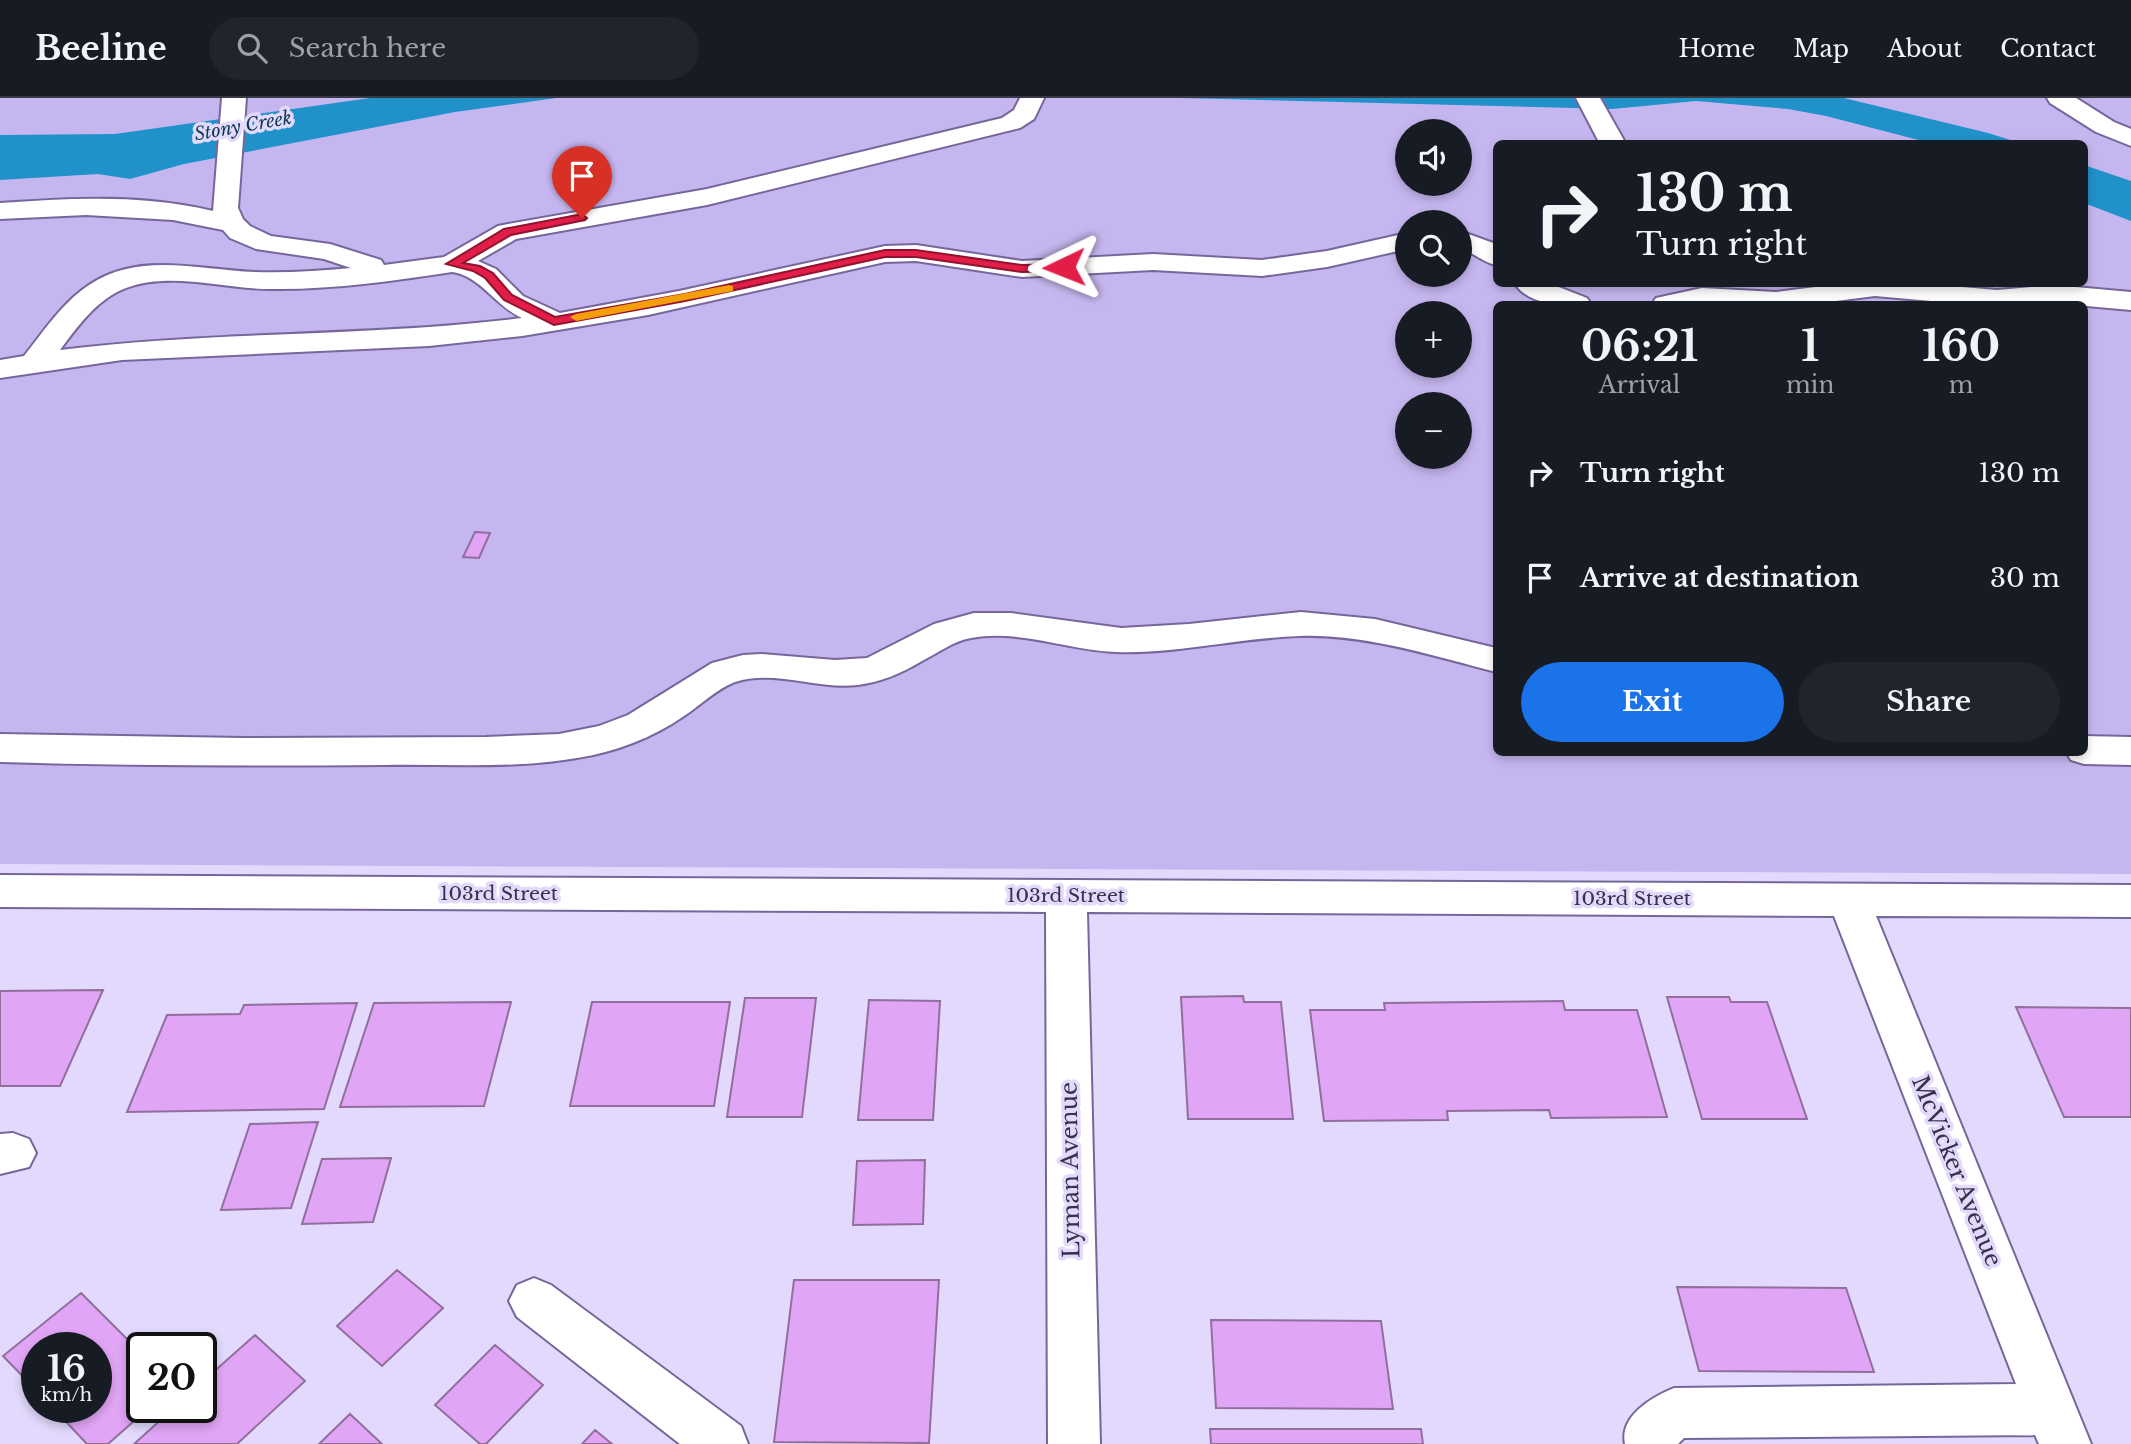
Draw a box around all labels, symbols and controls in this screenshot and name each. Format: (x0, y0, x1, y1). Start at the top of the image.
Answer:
search box (209, 17, 699, 80)
text: Beeline (35, 28, 167, 69)
icon: search (233, 29, 271, 67)
text: Search here (289, 32, 446, 64)
text: Home (1679, 34, 1755, 63)
text: Map (1793, 34, 1849, 63)
text: About (1887, 34, 1962, 63)
text: Contact (2000, 34, 2096, 63)
water label: Stony Creek (193, 107, 293, 145)
map controls (1395, 119, 1472, 469)
button: sound (1395, 119, 1472, 196)
pin (552, 146, 612, 218)
icon: arrive (563, 157, 601, 195)
text: 130 m (1636, 163, 1793, 224)
icon: right (1521, 168, 1612, 259)
button: search (1395, 210, 1472, 287)
text: Turn right (1636, 224, 1807, 264)
position arrow (1027, 230, 1101, 304)
button: + (1395, 301, 1472, 378)
text: 06:21 (1581, 320, 1698, 372)
text: 1 (1801, 320, 1819, 372)
text: 160 (1922, 320, 2000, 372)
text: Arrival (1599, 371, 1680, 399)
text: min (1786, 371, 1834, 399)
text: m (1949, 371, 1973, 399)
button: − (1395, 392, 1472, 469)
icon: right (1521, 454, 1559, 492)
text: Turn right (1580, 457, 1725, 489)
text: 130 m (1978, 457, 2060, 489)
icon: arrive (1521, 559, 1559, 597)
text: Arrive at destination (1580, 562, 1860, 594)
text: 30 m (1990, 562, 2060, 594)
button: Exit (1521, 662, 1784, 742)
button: Share (1798, 662, 2060, 742)
street label: 103rd Street (440, 882, 559, 905)
street label: 103rd Street (1007, 884, 1126, 907)
street label: 103rd Street (1573, 887, 1692, 910)
street label: McVicker Avenue (1906, 1071, 2008, 1271)
street label: Lyman Avenue (1054, 1082, 1086, 1258)
speed limit sign: 20 (126, 1332, 217, 1423)
text: 16 (47, 1347, 86, 1390)
text: km/h (41, 1384, 92, 1406)

